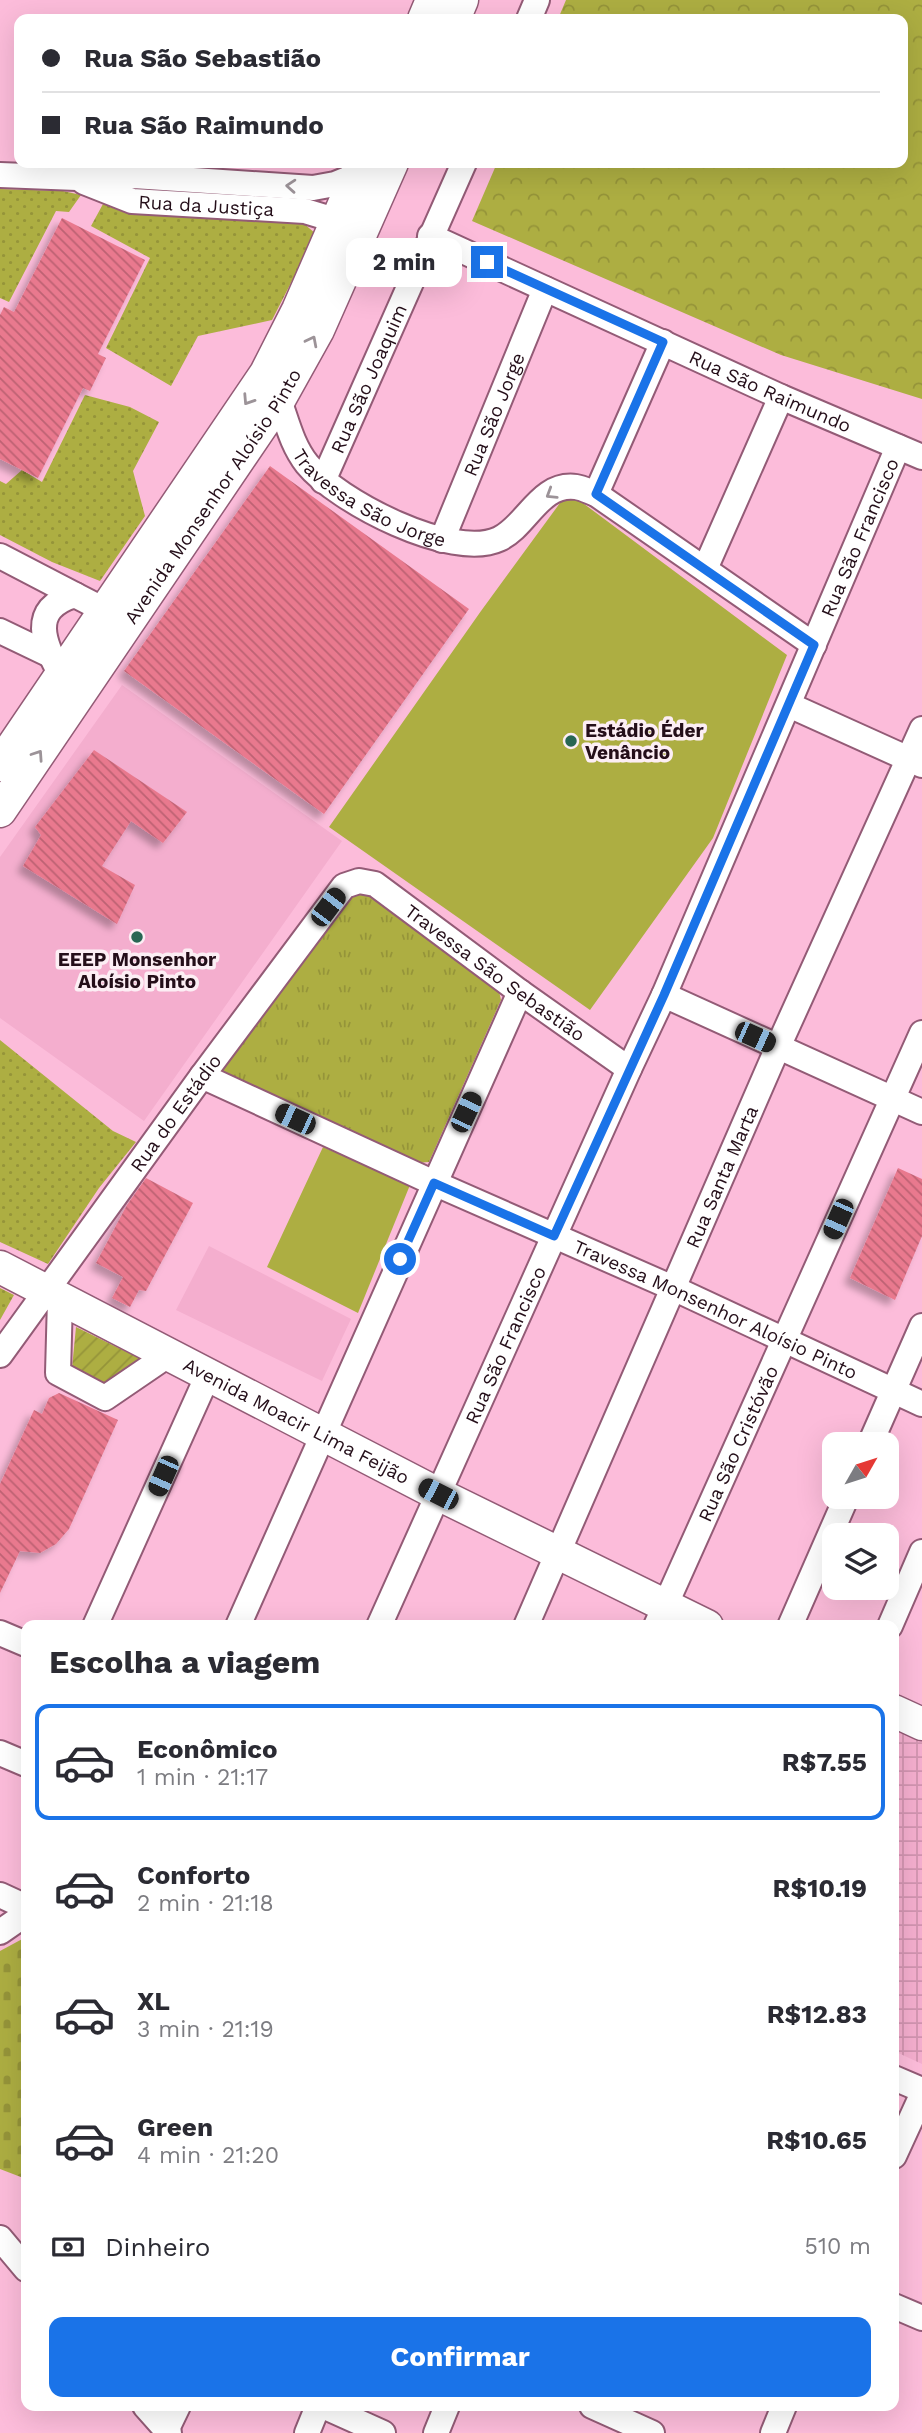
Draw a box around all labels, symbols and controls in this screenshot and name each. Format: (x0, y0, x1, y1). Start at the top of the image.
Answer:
text: Rua São Sebastião (84, 43, 321, 73)
text: Rua São Raimundo (84, 110, 324, 140)
one-way arrow (285, 179, 296, 194)
street label: Rua da Justiça (138, 190, 275, 221)
callout: 2 min (347, 238, 462, 286)
route end (471, 246, 503, 278)
text: 2 min (373, 249, 435, 276)
street label: Rua São Joaquim (325, 300, 411, 457)
one-way arrow (304, 336, 318, 348)
street label: Rua São Raimundo (686, 345, 855, 437)
street label: Rua São Jorge (458, 349, 529, 479)
street label: Avenida Monsenhor Aloísio Pinto (119, 364, 306, 628)
one-way arrow (243, 393, 256, 406)
street label: Travessa São Jorge (288, 444, 448, 551)
street label: Rua São Francisco (815, 455, 903, 620)
one-way arrow (546, 486, 559, 499)
place label: Estádio Éder Venâncio (585, 719, 705, 764)
marker: Estádio Éder Venâncio (563, 733, 579, 749)
one-way arrow (30, 750, 42, 763)
car (307, 884, 350, 930)
street label: Travessa São Sebastião (401, 899, 590, 1046)
marker: EEEP Monsenhor Aloísio Pinto (129, 929, 145, 945)
place label: EEEP Monsenhor Aloísio Pinto (58, 948, 217, 993)
car (732, 1019, 779, 1055)
street label: Rua do Estádio (125, 1049, 226, 1176)
car (448, 1089, 485, 1135)
car (272, 1101, 319, 1137)
street label: Rua Santa Marta (680, 1102, 763, 1251)
car (820, 1196, 857, 1242)
street label: Travessa Monsenhor Aloísio Pinto (570, 1234, 861, 1384)
route start (384, 1243, 416, 1275)
street label: Rua São Francisco (460, 1263, 550, 1427)
street label: Avenida Moacir Lima Feijão (180, 1353, 413, 1489)
street label: Rua São Cristóvão (693, 1362, 783, 1525)
north arrow (822, 1432, 900, 1508)
map controls (822, 1432, 899, 1600)
car (145, 1453, 182, 1499)
car (415, 1475, 462, 1513)
button: layers (822, 1523, 899, 1600)
text: Escolha a viagem (49, 1643, 320, 1681)
icon: car (53, 1731, 116, 1794)
text: Econômico (137, 1734, 278, 1764)
text: R$7.55 (782, 1747, 867, 1777)
text: 1 min · 21:17 (137, 1764, 268, 1791)
icon: car (53, 1857, 116, 1920)
text: Conforto (137, 1860, 250, 1890)
text: R$10.19 (773, 1873, 867, 1903)
text: 2 min · 21:18 (137, 1890, 274, 1917)
icon: car (53, 1983, 116, 2046)
text: XL (137, 1986, 170, 2016)
text: R$12.83 (767, 1999, 867, 2029)
text: 3 min · 21:19 (137, 2016, 274, 2043)
icon: car (53, 2109, 116, 2172)
text: Green (137, 2112, 213, 2142)
text: R$10.65 (766, 2125, 867, 2155)
text: 4 min · 21:20 (137, 2142, 279, 2169)
icon: cash (49, 2228, 87, 2266)
text: Dinheiro (105, 2232, 210, 2262)
text: 510 m (805, 2233, 871, 2260)
button: Confirmar (49, 2317, 871, 2397)

